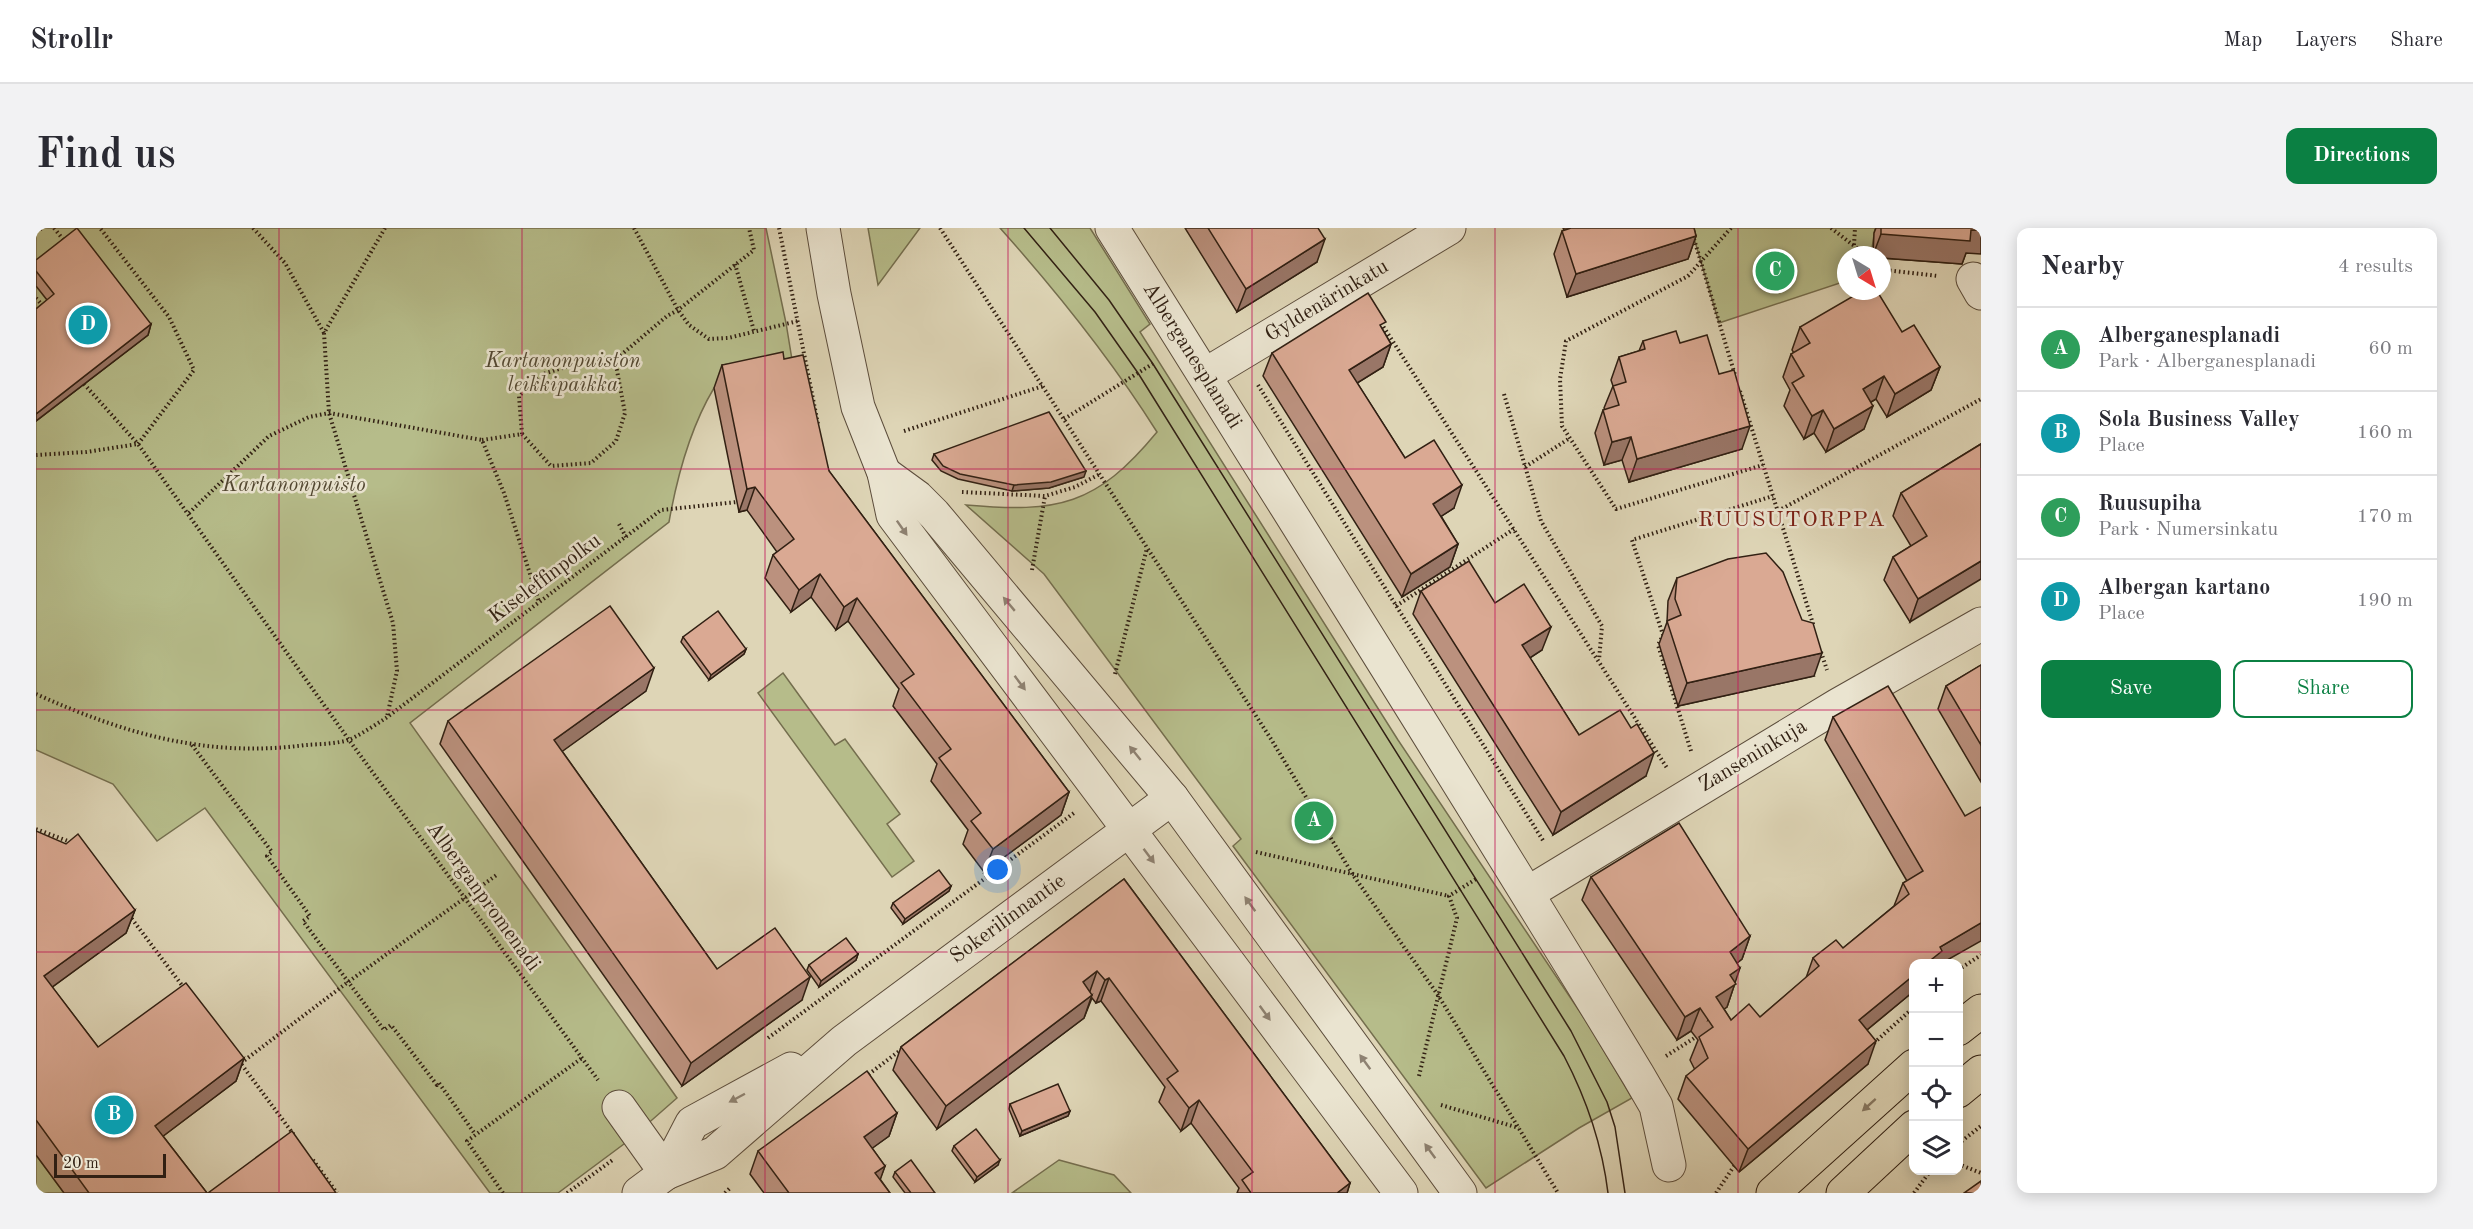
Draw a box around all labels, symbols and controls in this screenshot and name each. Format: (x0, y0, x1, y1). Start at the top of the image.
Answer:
text: Strollr (30, 27, 113, 55)
text: Map (2223, 30, 2262, 51)
text: Layers (2295, 30, 2357, 51)
text: Share (2390, 30, 2443, 51)
button: Directions (2286, 128, 2437, 184)
text: Find us (36, 135, 175, 177)
north arrow (1837, 246, 1891, 300)
pin: C (1756, 248, 1794, 294)
text: Nearby (2041, 254, 2125, 280)
street label: Gyldenärinkatu (1262, 256, 1392, 346)
text: 4 results (2338, 257, 2413, 277)
street label: Alberganesplanadi (1139, 279, 1245, 433)
pin: D (68, 302, 108, 348)
text: Alberganesplanadi (2098, 325, 2280, 347)
text: A (2053, 339, 2068, 359)
text: 60 m (2368, 339, 2413, 359)
park label: Kartanonpuiston leikkipaikka (484, 351, 641, 396)
text: Park · Alberganesplanadi (2098, 352, 2316, 372)
text: Sola Business Valley (2098, 409, 2300, 431)
text: B (2053, 423, 2068, 443)
text: 160 m (2357, 423, 2413, 443)
text: Place (2098, 436, 2145, 456)
park label: Kartanonpuisto (221, 475, 366, 496)
text: Ruusupiha (2098, 493, 2202, 515)
text: C (2054, 507, 2067, 527)
text: 170 m (2357, 507, 2413, 527)
district label: RUUSUTORPPA (1698, 509, 1886, 531)
one-way arrow (896, 520, 907, 536)
text: Park · Numersinkatu (2098, 520, 2278, 540)
street label: Kiseleffinpolku (485, 530, 605, 628)
text: Albergan kartano (2098, 577, 2270, 599)
text: D (2053, 591, 2068, 611)
text: 190 m (2357, 591, 2413, 611)
one-way arrow (1003, 596, 1016, 612)
text: Place (2098, 604, 2145, 624)
button: Save (2041, 660, 2221, 718)
button: Share (2233, 660, 2413, 718)
one-way arrow (1013, 676, 1025, 691)
street label: Zanseninkuja (1695, 716, 1811, 796)
one-way arrow (1129, 746, 1142, 761)
pin: A (1294, 798, 1334, 844)
street label: Alberganpromenadi (422, 819, 544, 975)
one-way arrow (1143, 848, 1155, 864)
your location (983, 855, 1012, 884)
street label: Sokerilinnantie (947, 870, 1069, 968)
one-way arrow (1244, 896, 1256, 912)
map controls (1909, 959, 1963, 1175)
button: + (1909, 959, 1963, 1013)
one-way arrow (1259, 1005, 1271, 1021)
button: − (1909, 1013, 1963, 1067)
one-way arrow (1359, 1054, 1371, 1069)
button: locate (1909, 1067, 1963, 1121)
pin: B (94, 1092, 134, 1138)
one-way arrow (729, 1093, 746, 1103)
one-way arrow (1862, 1098, 1877, 1112)
button: layers (1909, 1121, 1963, 1175)
one-way arrow (1423, 1143, 1436, 1159)
scale bar (54, 1151, 166, 1178)
text: 20 m (63, 1156, 99, 1172)

